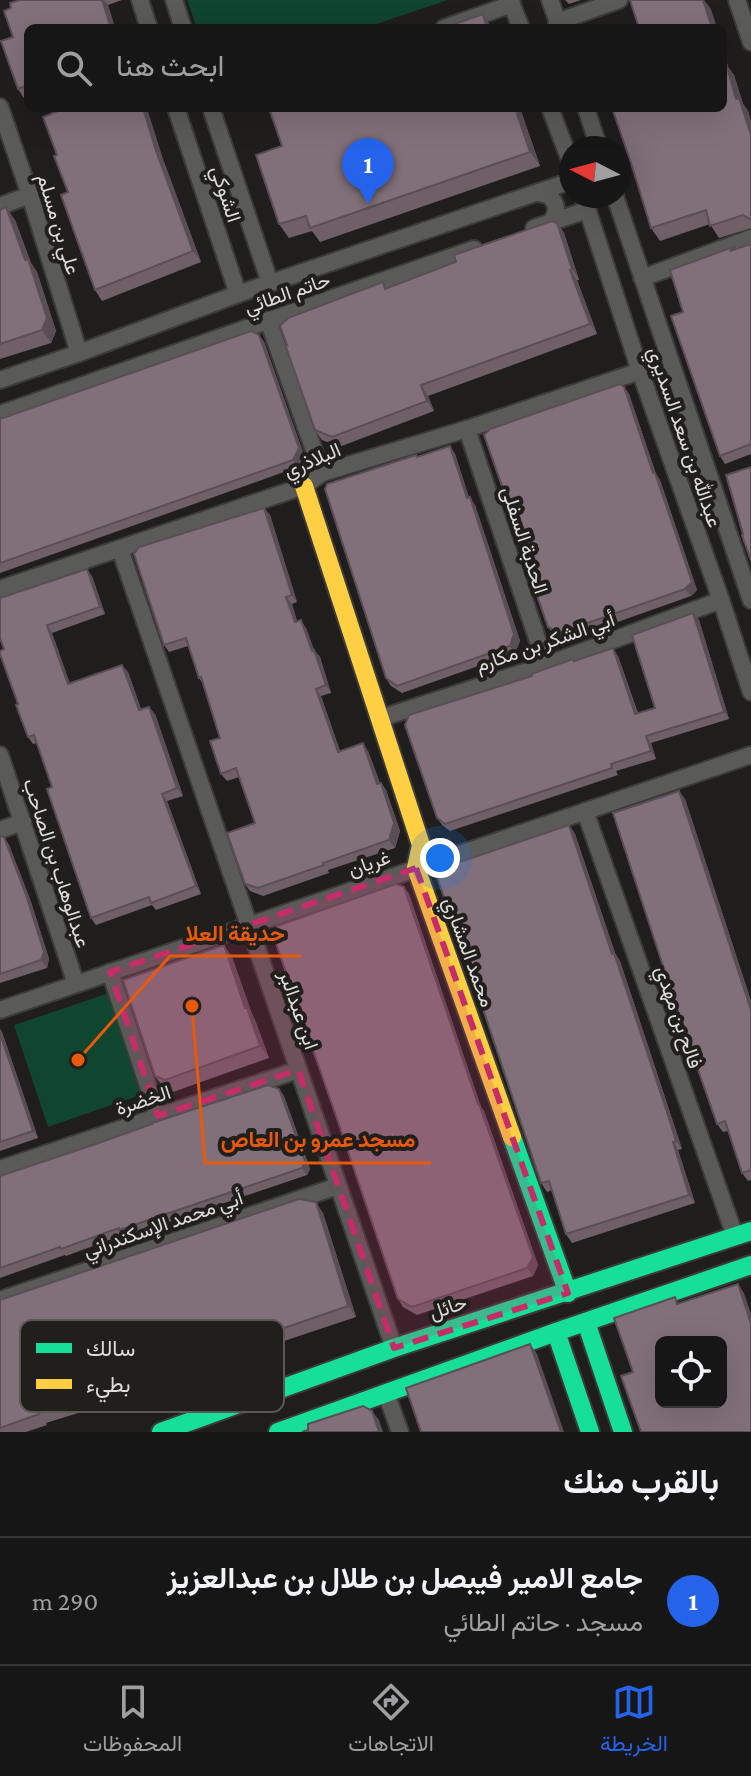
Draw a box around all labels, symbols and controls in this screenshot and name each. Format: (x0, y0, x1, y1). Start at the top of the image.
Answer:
search box (24, 24, 727, 112)
icon: search (52, 46, 96, 90)
text: ابحث هنا (116, 49, 225, 82)
north arrow (559, 136, 631, 208)
pin: 1 (342, 138, 394, 204)
street label: الشوكي (201, 163, 245, 227)
street label: علي بن مسلم (28, 171, 85, 279)
street label: حاتم الطائي (241, 268, 335, 324)
street label: عبدالله بن سعد السديري (638, 344, 727, 532)
street label: البلاذري (280, 438, 346, 487)
street label: الحدبة السفلى (496, 484, 553, 597)
street label: أبي الشكر بن مكارم (473, 608, 620, 682)
street label: عبدالوهاب بن الصاحب (17, 776, 95, 951)
your location (420, 838, 460, 878)
street label: غريان (345, 846, 394, 882)
street label: محمد المشاري (433, 894, 499, 1012)
callout: حديقة العلا (170, 910, 301, 956)
text: حديقة العلا (185, 921, 285, 946)
street label: فالح بن مهدي (645, 963, 707, 1073)
street label: ابن عبدالبر (273, 967, 323, 1053)
street label: الخضرة (113, 1081, 174, 1121)
callout: مسجد عمرو بن العاص (205, 1117, 431, 1163)
text: مسجد عمرو بن العاص (221, 1127, 415, 1153)
street label: أبي محمد الإسكندراني (80, 1186, 248, 1267)
street label: حائل (426, 1291, 470, 1324)
legend (20, 1320, 284, 1412)
text: سالك (86, 1336, 135, 1361)
map controls (655, 1336, 727, 1408)
button: locate (655, 1336, 727, 1408)
text: بطيء (86, 1372, 131, 1403)
text: بالقرب منك (563, 1463, 719, 1500)
text: جامع الامير فيبصل بن طلال بن عبدالعزيز (167, 1561, 643, 1594)
text: 290 m (32, 1587, 98, 1616)
text: 1 (688, 1587, 698, 1616)
text: مسجد · حاتم الطائي (443, 1608, 643, 1637)
tab: المحفوظات (83, 1680, 182, 1763)
tab: الاتجاهات (348, 1680, 434, 1763)
tab: الخريطة (600, 1680, 668, 1763)

